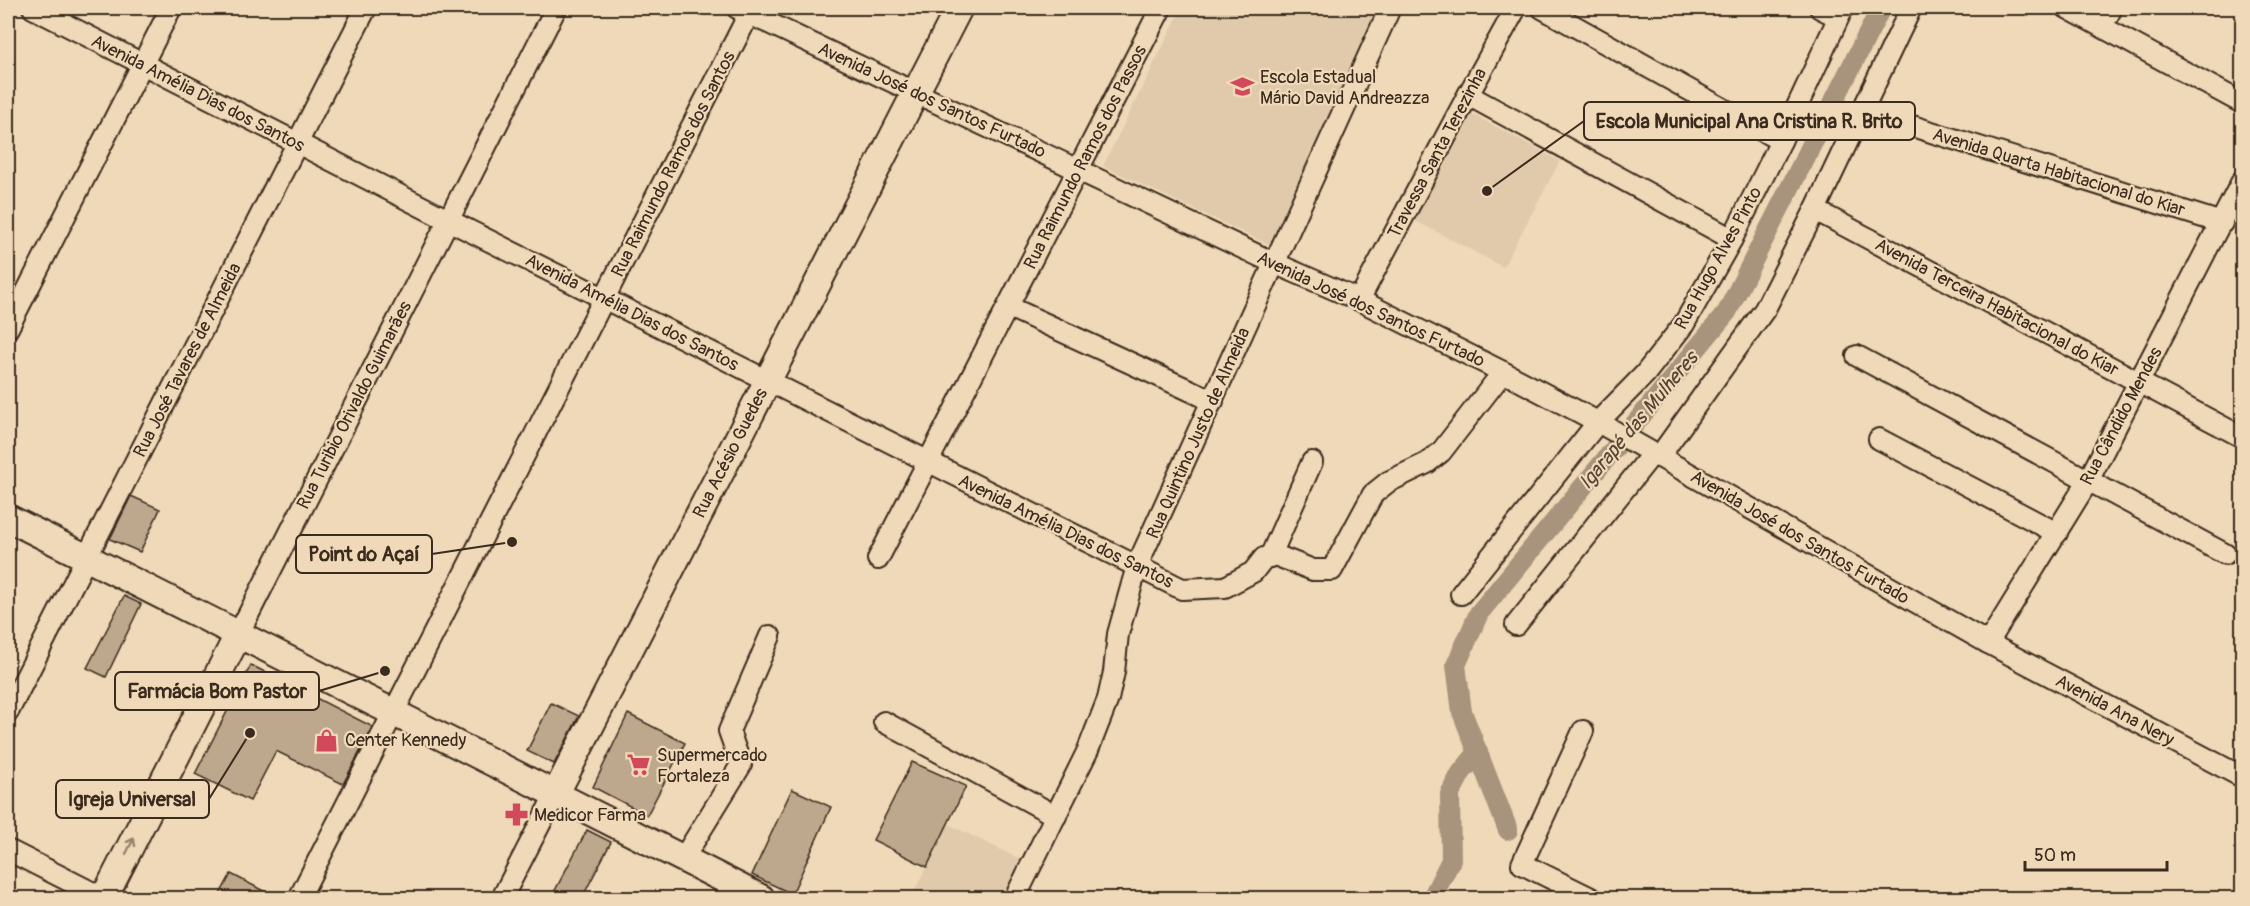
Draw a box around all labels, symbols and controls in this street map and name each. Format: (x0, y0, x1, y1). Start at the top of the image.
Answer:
street label: Avenida Amélia Dias dos Santos (87, 30, 308, 157)
street label: Avenida José dos Santos Furtado (814, 37, 1050, 164)
street label: Rua Raimundo Ramos dos Passos (1019, 41, 1152, 273)
street label: Rua Raimundo Ramos dos Santos (606, 47, 741, 281)
street label: Travessa Santa Terezinha (1383, 64, 1492, 242)
place label: Escola Estadual Mário David Andreazza (1260, 66, 1429, 110)
school or university icon: Escola Estadual Mário David Andreazza (1229, 74, 1255, 100)
callout: Escola Municipal Ana Cristina R. Brito (1584, 102, 1915, 140)
text: Escola Municipal Ana Cristina R. Brito (1596, 109, 1903, 134)
street label: Avenida Quarta Habitacional do Kiar (1930, 123, 2189, 222)
street label: Rua Hugo Alves Pinto (1670, 183, 1767, 334)
street label: Avenida Terceira Habitacional do Kiar (1871, 233, 2123, 382)
street label: Avenida José dos Santos Furtado (1253, 246, 1489, 373)
street label: Avenida Amélia Dias dos Santos (521, 249, 742, 376)
street label: Rua José Tavares de Almeida (128, 259, 247, 461)
street label: Rua Turibio Orivaldo Guimarães (292, 297, 417, 513)
street label: Rua Quintino Justo de Almeida (1141, 324, 1255, 542)
street label: Rua Cândido Mendes (2075, 343, 2168, 489)
water label: Igarapé das Mulheres (1573, 345, 1705, 494)
street label: Rua Acésio Guedes (688, 384, 773, 522)
street label: Avenida José dos Santos Furtado (1686, 465, 1914, 610)
street label: Avenida Amélia Dias dos Santos (954, 469, 1177, 594)
callout: Point do Açaí (296, 535, 432, 573)
text: Point do Açaí (308, 542, 420, 567)
street label: Avenida Ana Nery (2052, 670, 2178, 751)
callout: Farmácia Bom Pastor (115, 672, 319, 710)
text: Farmácia Bom Pastor (127, 679, 308, 704)
shop icon: Center Kennedy (314, 727, 340, 753)
place label: Center Kennedy (345, 729, 466, 752)
place label: Supermercado Fortaleza (657, 744, 768, 788)
supermarket icon: Supermercado Fortaleza (626, 752, 652, 778)
callout: Igreja Universal (56, 780, 209, 818)
text: Igreja Universal (68, 787, 196, 812)
pharmacy icon: Medicor Farma (503, 802, 529, 828)
place label: Medicor Farma (534, 804, 646, 827)
scale bar (2025, 834, 2168, 872)
one-way arrow (125, 838, 137, 856)
text: 50 m (2034, 844, 2076, 867)

